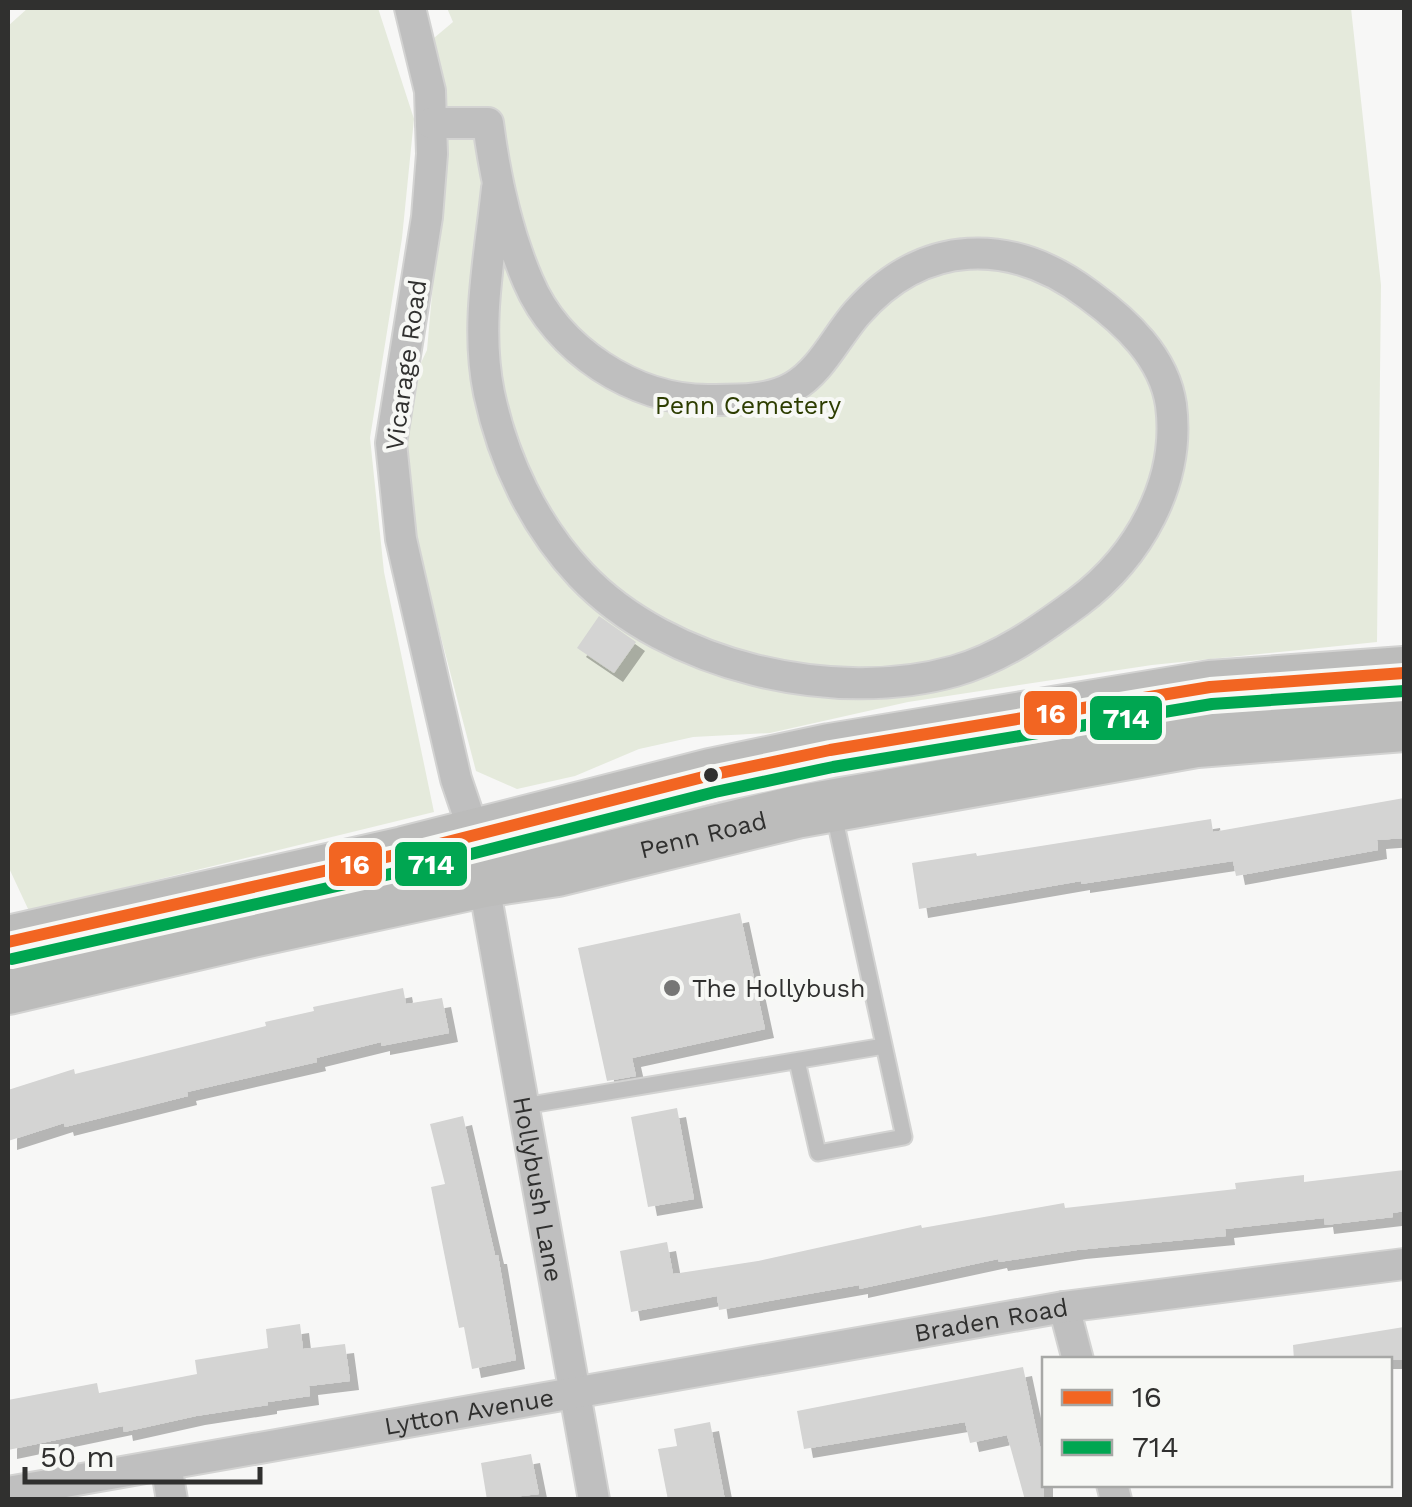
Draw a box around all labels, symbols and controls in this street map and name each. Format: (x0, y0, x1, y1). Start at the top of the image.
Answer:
street label: Vicarage Road (380, 278, 432, 452)
park label: Penn Cemetery (655, 391, 841, 420)
line badge: 16 (1022, 689, 1079, 737)
line badge: 714 (1088, 694, 1164, 742)
text: 16 (1036, 697, 1066, 730)
text: 714 (1102, 702, 1150, 735)
unlabelled marker (701, 765, 721, 785)
street label: Penn Road (636, 805, 770, 864)
line badge: 16 (327, 840, 384, 888)
line badge: 714 (393, 840, 469, 888)
text: 16 (340, 848, 370, 881)
text: 714 (407, 848, 455, 881)
place label: The Hollybush (692, 974, 866, 1003)
marker: The Hollybush (661, 977, 683, 999)
street label: Hollybush Lane (508, 1094, 569, 1284)
street label: Braden Road (912, 1292, 1070, 1347)
legend (1042, 1357, 1392, 1487)
text: 16 (1132, 1379, 1162, 1414)
street label: Lytton Avenue (382, 1382, 556, 1440)
scale bar (25, 1422, 260, 1484)
text: 714 (1132, 1429, 1179, 1464)
text: 50 m (40, 1439, 115, 1474)

